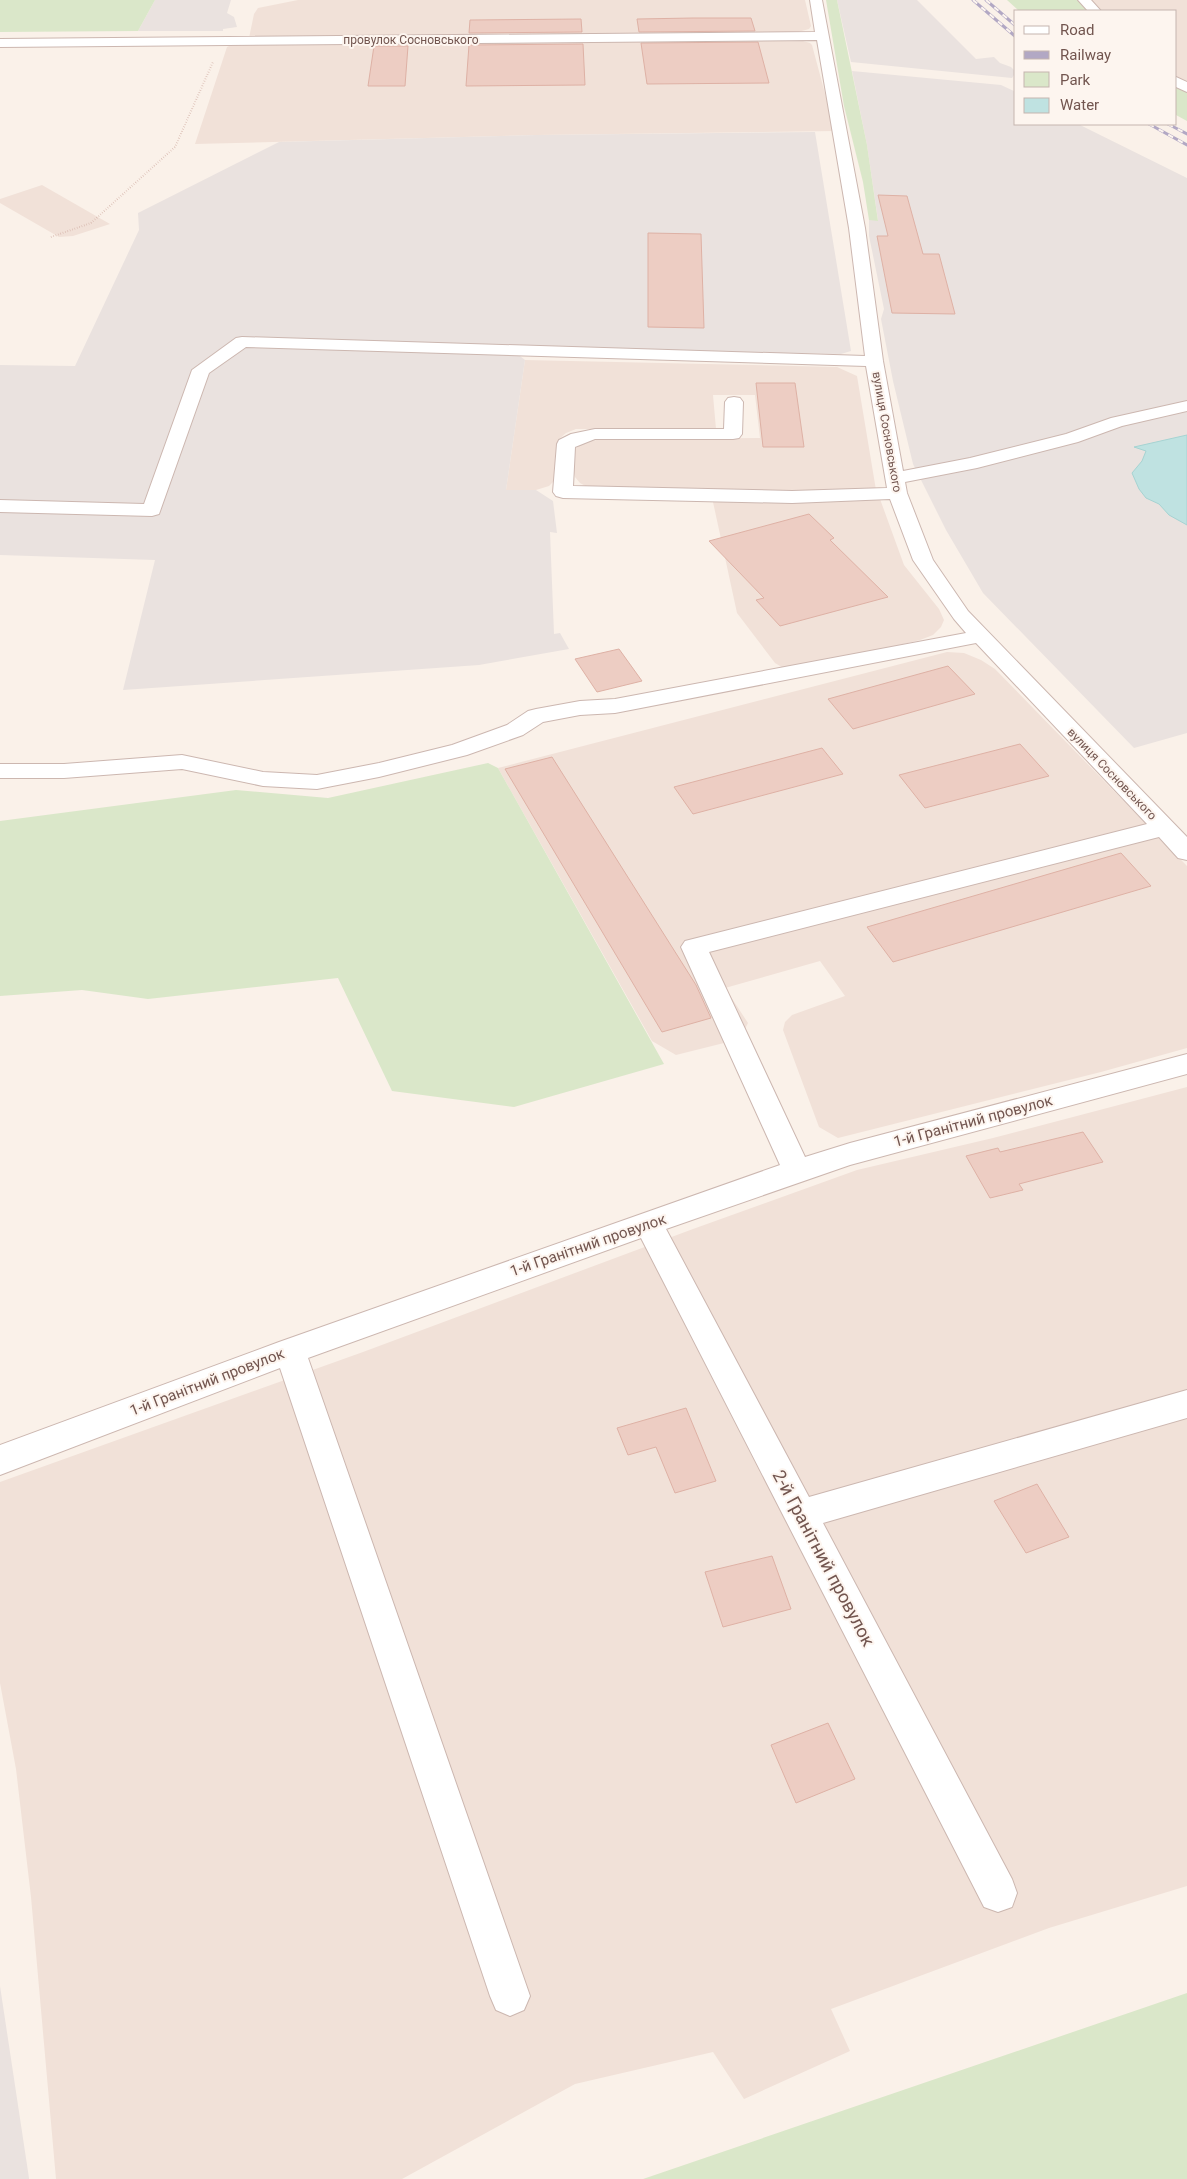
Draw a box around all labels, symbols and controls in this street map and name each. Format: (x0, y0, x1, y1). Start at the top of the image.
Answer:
legend (1014, 10, 1177, 125)
text: Road (1060, 21, 1094, 39)
street label: провулок Сосновського (343, 33, 479, 47)
text: Railway (1060, 46, 1111, 64)
text: Park (1060, 71, 1091, 89)
text: Water (1060, 96, 1099, 114)
street label: вулиця Сосновського (869, 371, 905, 494)
street label: вулиця Сосновського (1065, 725, 1160, 823)
street label: 1-й Гранітний провулок (892, 1091, 1054, 1151)
street label: 1-й Гранітний провулок (508, 1210, 668, 1280)
street label: 1-й Гранітний провулок (127, 1344, 287, 1420)
street label: 2-й Гранітний провулок (769, 1466, 880, 1650)

